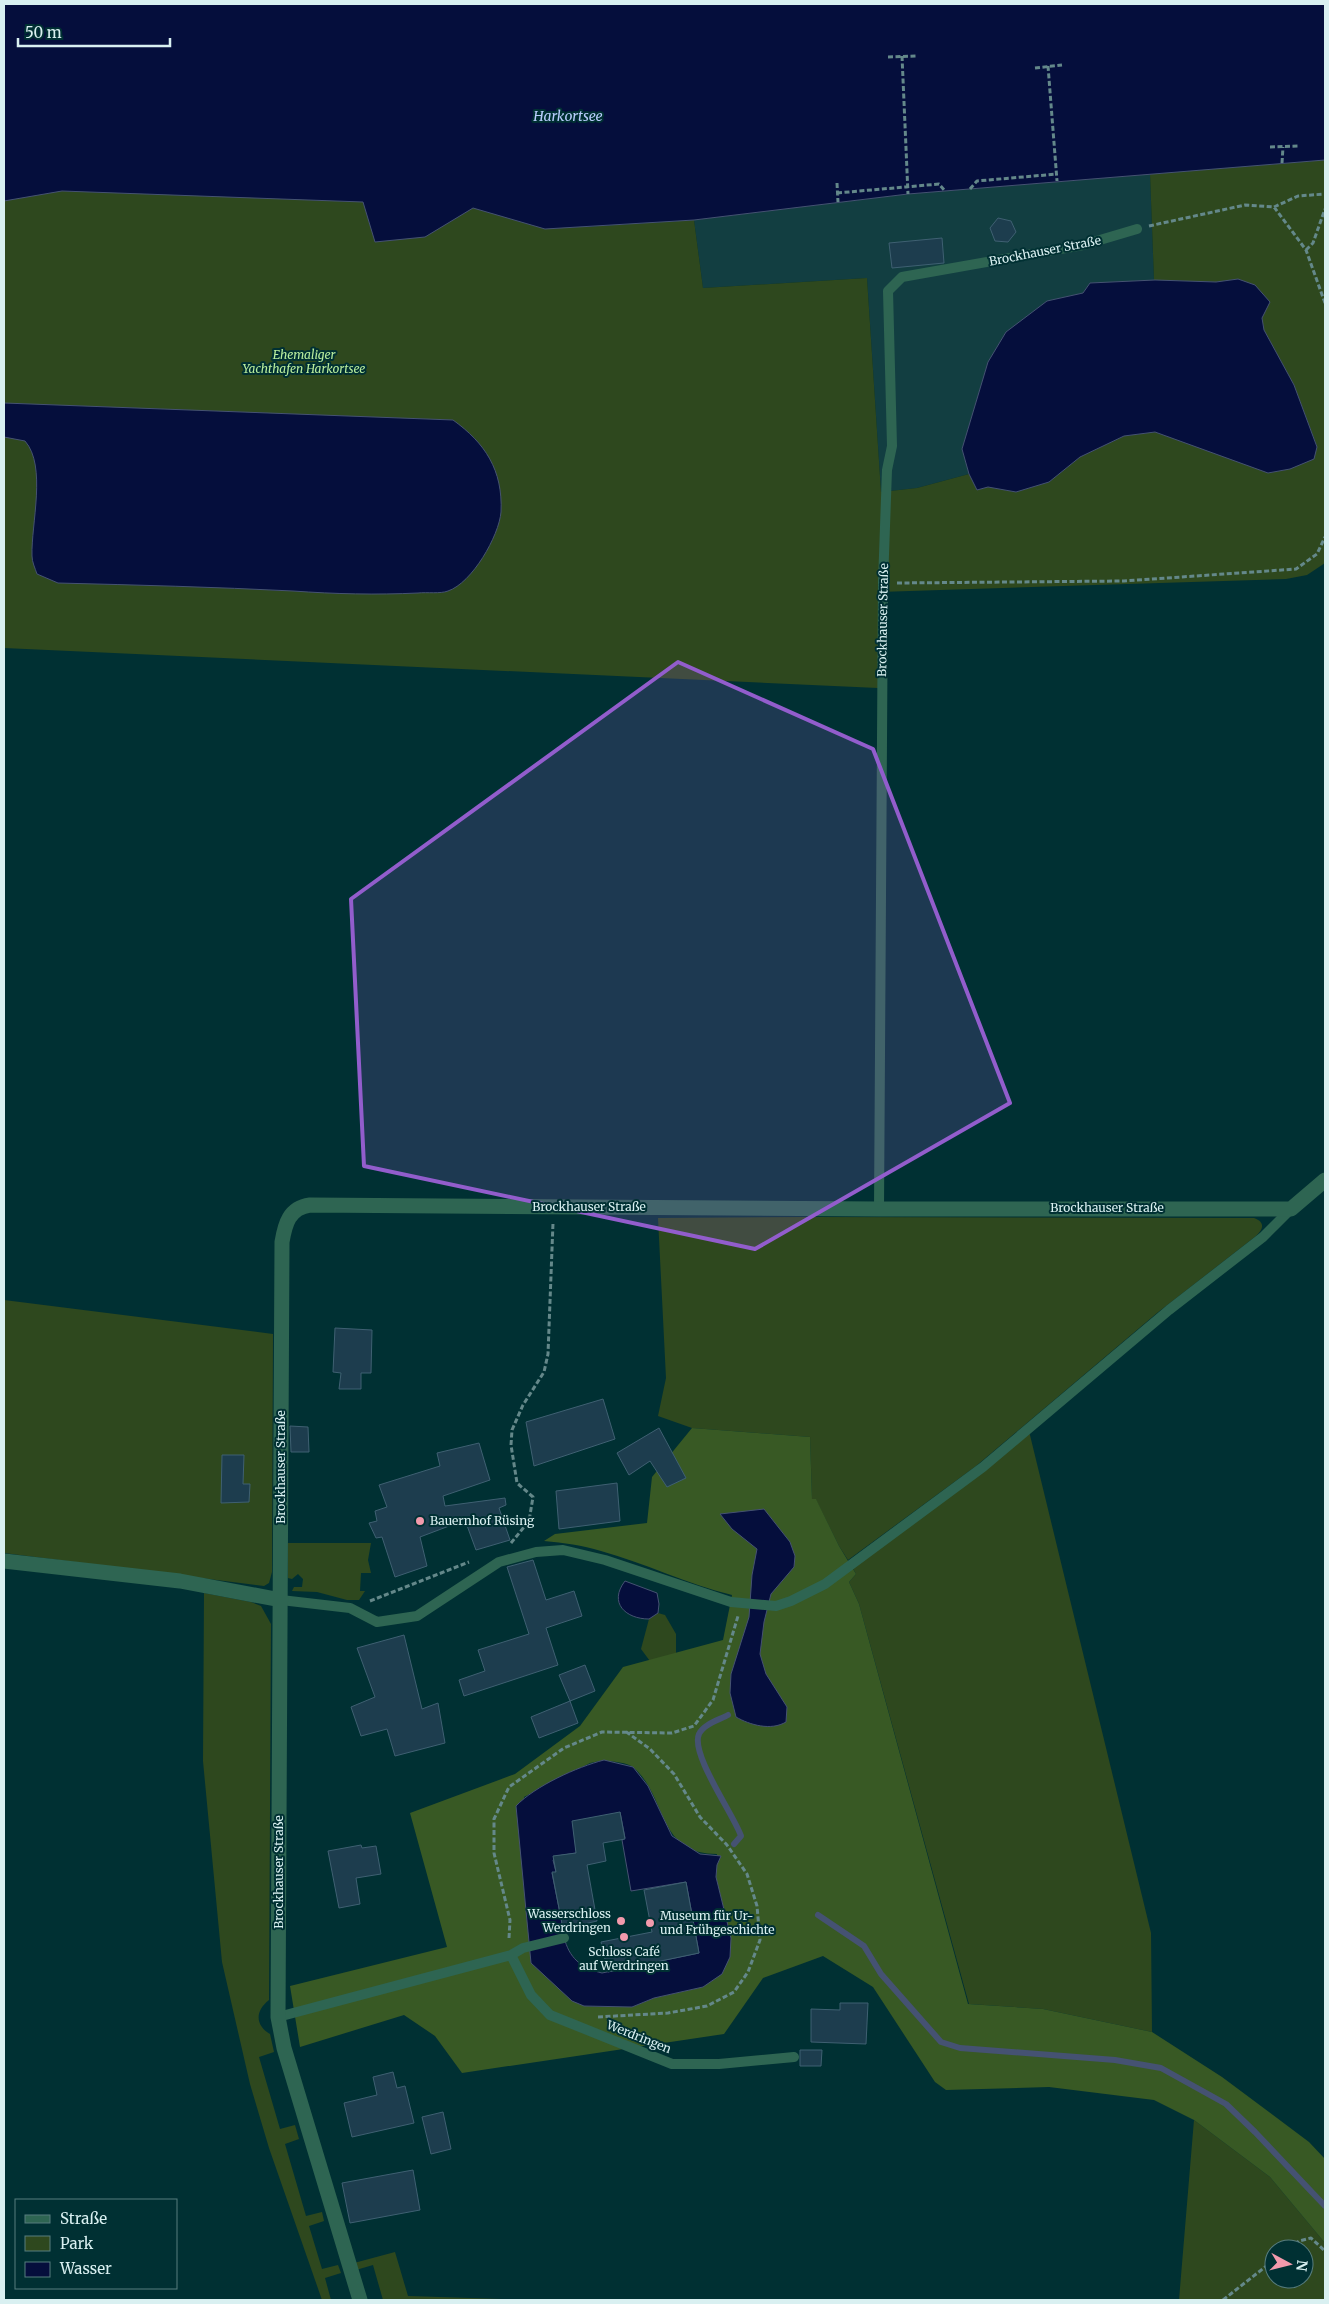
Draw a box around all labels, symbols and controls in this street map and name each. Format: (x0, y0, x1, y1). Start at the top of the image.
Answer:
scale bar (18, 15, 170, 47)
text: 50 m (25, 23, 62, 42)
water label: Harkortsee (532, 107, 603, 125)
street label: Brockhauser Straße (988, 232, 1102, 269)
park label: Ehemaliger Yachthafen Harkortsee (243, 347, 365, 376)
street label: Brockhauser Straße (874, 563, 891, 677)
street label: Brockhauser Straße (532, 1199, 646, 1214)
street label: Brockhauser Straße (1050, 1200, 1164, 1215)
street label: Brockhauser Straße (273, 1410, 288, 1524)
place label: Bauernhof Rüsing (430, 1513, 535, 1528)
marker: Bauernhof Rüsing (414, 1515, 426, 1527)
street label: Brockhauser Straße (271, 1815, 286, 1929)
place label: Wasserschloss Werdringen (527, 1906, 611, 1935)
place label: Museum für Ur- und Frühgeschichte (660, 1908, 775, 1937)
marker: Wasserschloss Werdringen (615, 1915, 627, 1927)
marker: Museum für Ur- und Frühgeschichte (644, 1917, 656, 1929)
marker: Schloss Café auf Werdringen (618, 1931, 630, 1943)
place label: Schloss Café auf Werdringen (579, 1944, 669, 1973)
street label: Werdringen (604, 2016, 674, 2056)
legend (15, 2199, 178, 2289)
text: Straße (60, 2209, 107, 2228)
text: Park (60, 2234, 94, 2253)
north arrow (1264, 2239, 1314, 2289)
text: Wasser (59, 2259, 112, 2278)
text: N (1292, 2259, 1312, 2272)

